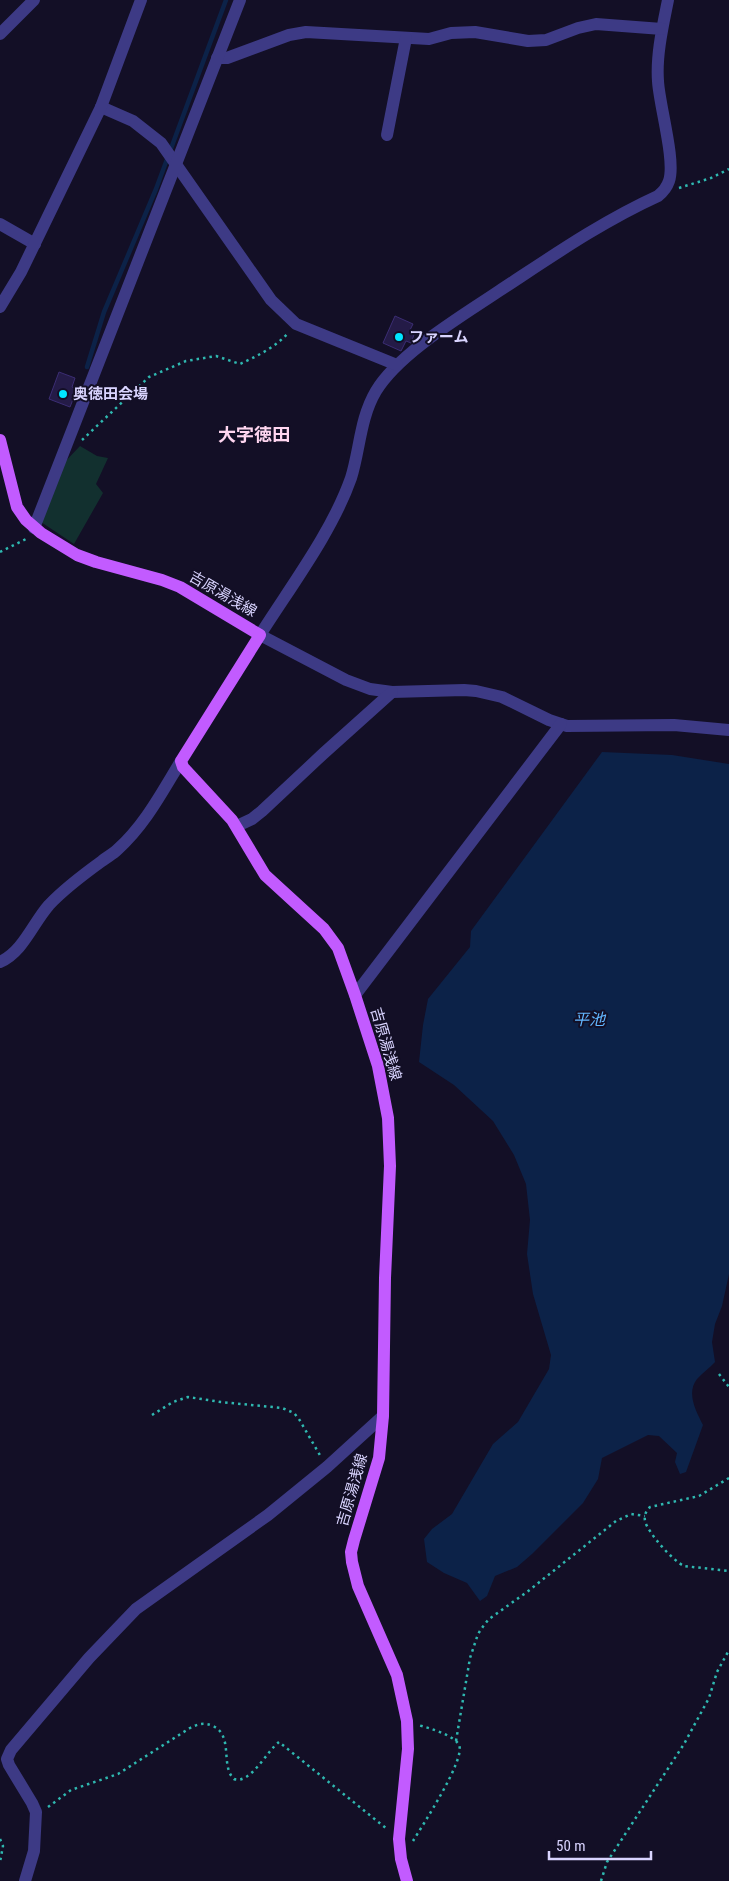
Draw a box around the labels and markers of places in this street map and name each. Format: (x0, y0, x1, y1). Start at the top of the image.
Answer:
place label: ファーム (409, 328, 469, 346)
marker: ファーム (393, 331, 405, 343)
place label: 奥徳田会場 (73, 385, 148, 403)
marker: 奥徳田会場 (57, 388, 69, 400)

